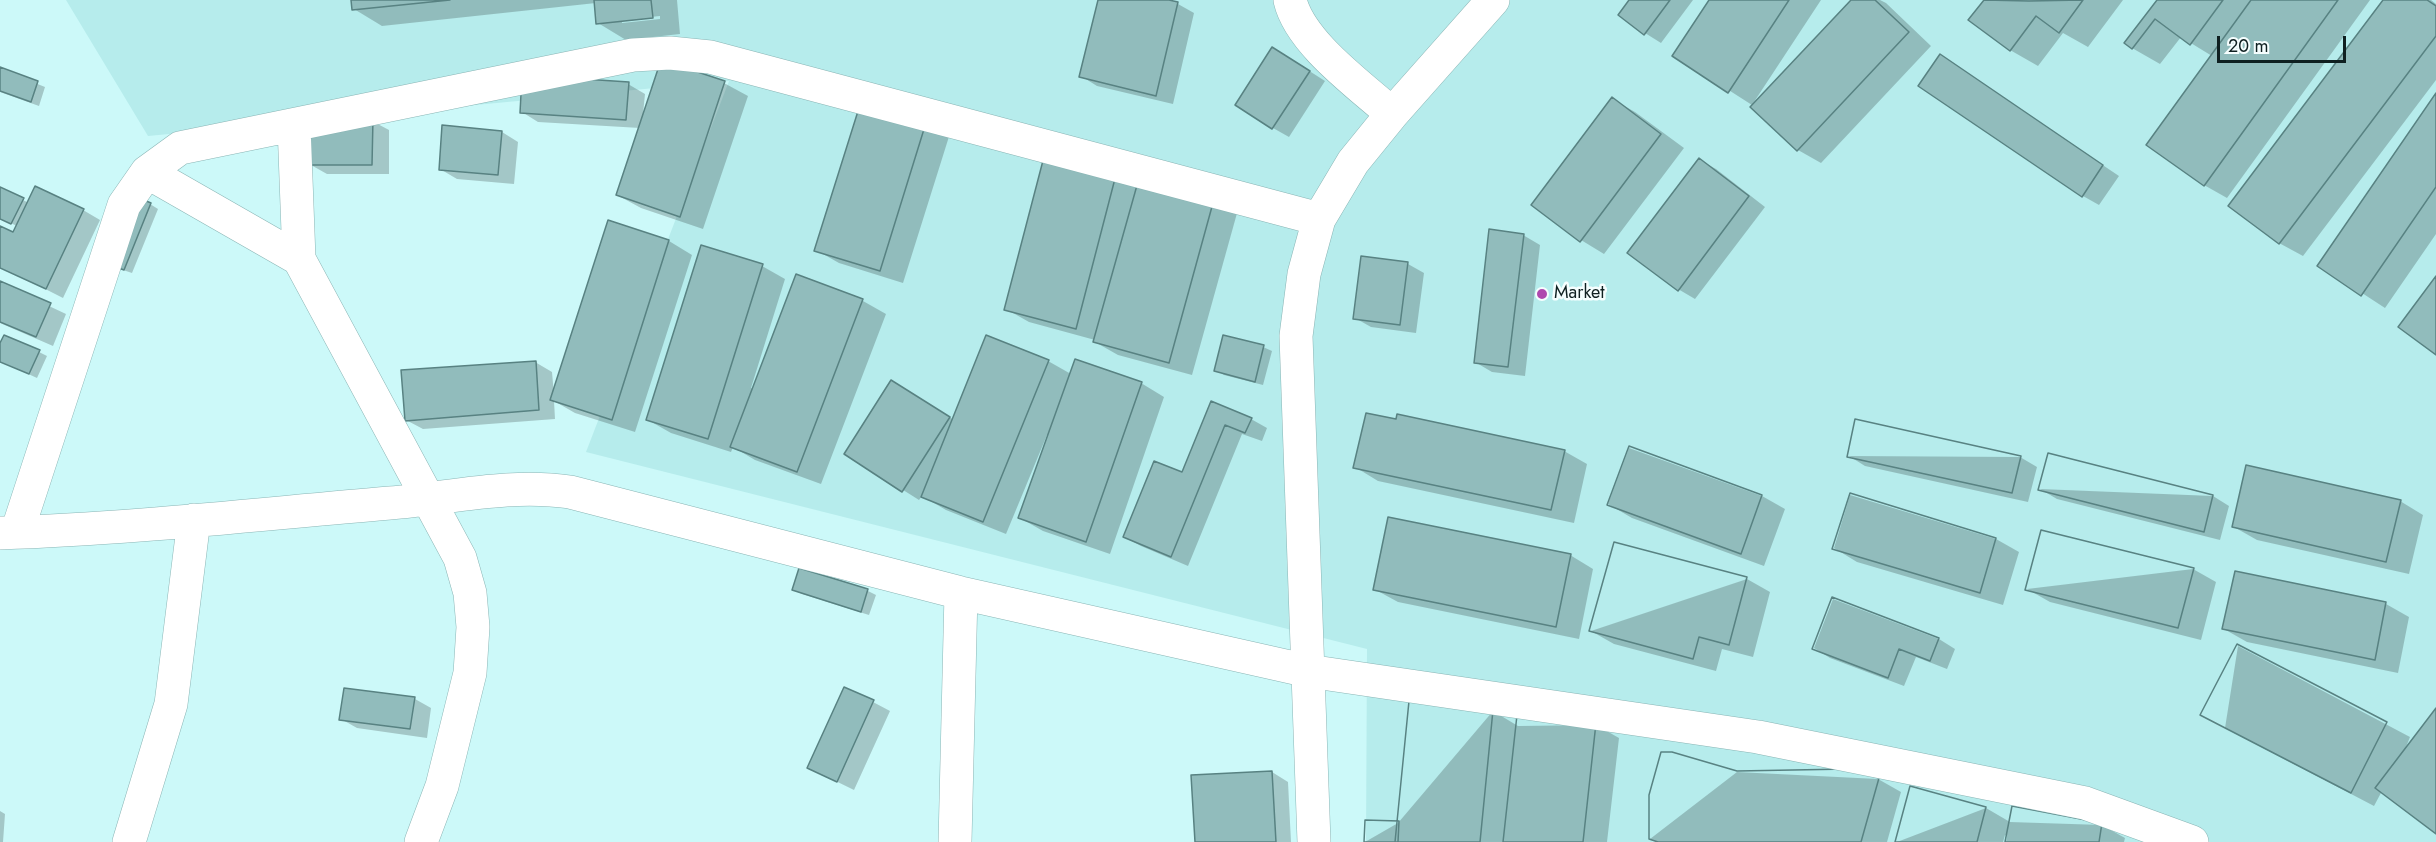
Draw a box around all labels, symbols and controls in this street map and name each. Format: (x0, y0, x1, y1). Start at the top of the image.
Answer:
scale bar (2220, 24, 2349, 62)
text: 20 m (2228, 33, 2268, 59)
place label: Market (1554, 283, 1605, 305)
marker: Market (1535, 287, 1549, 301)

